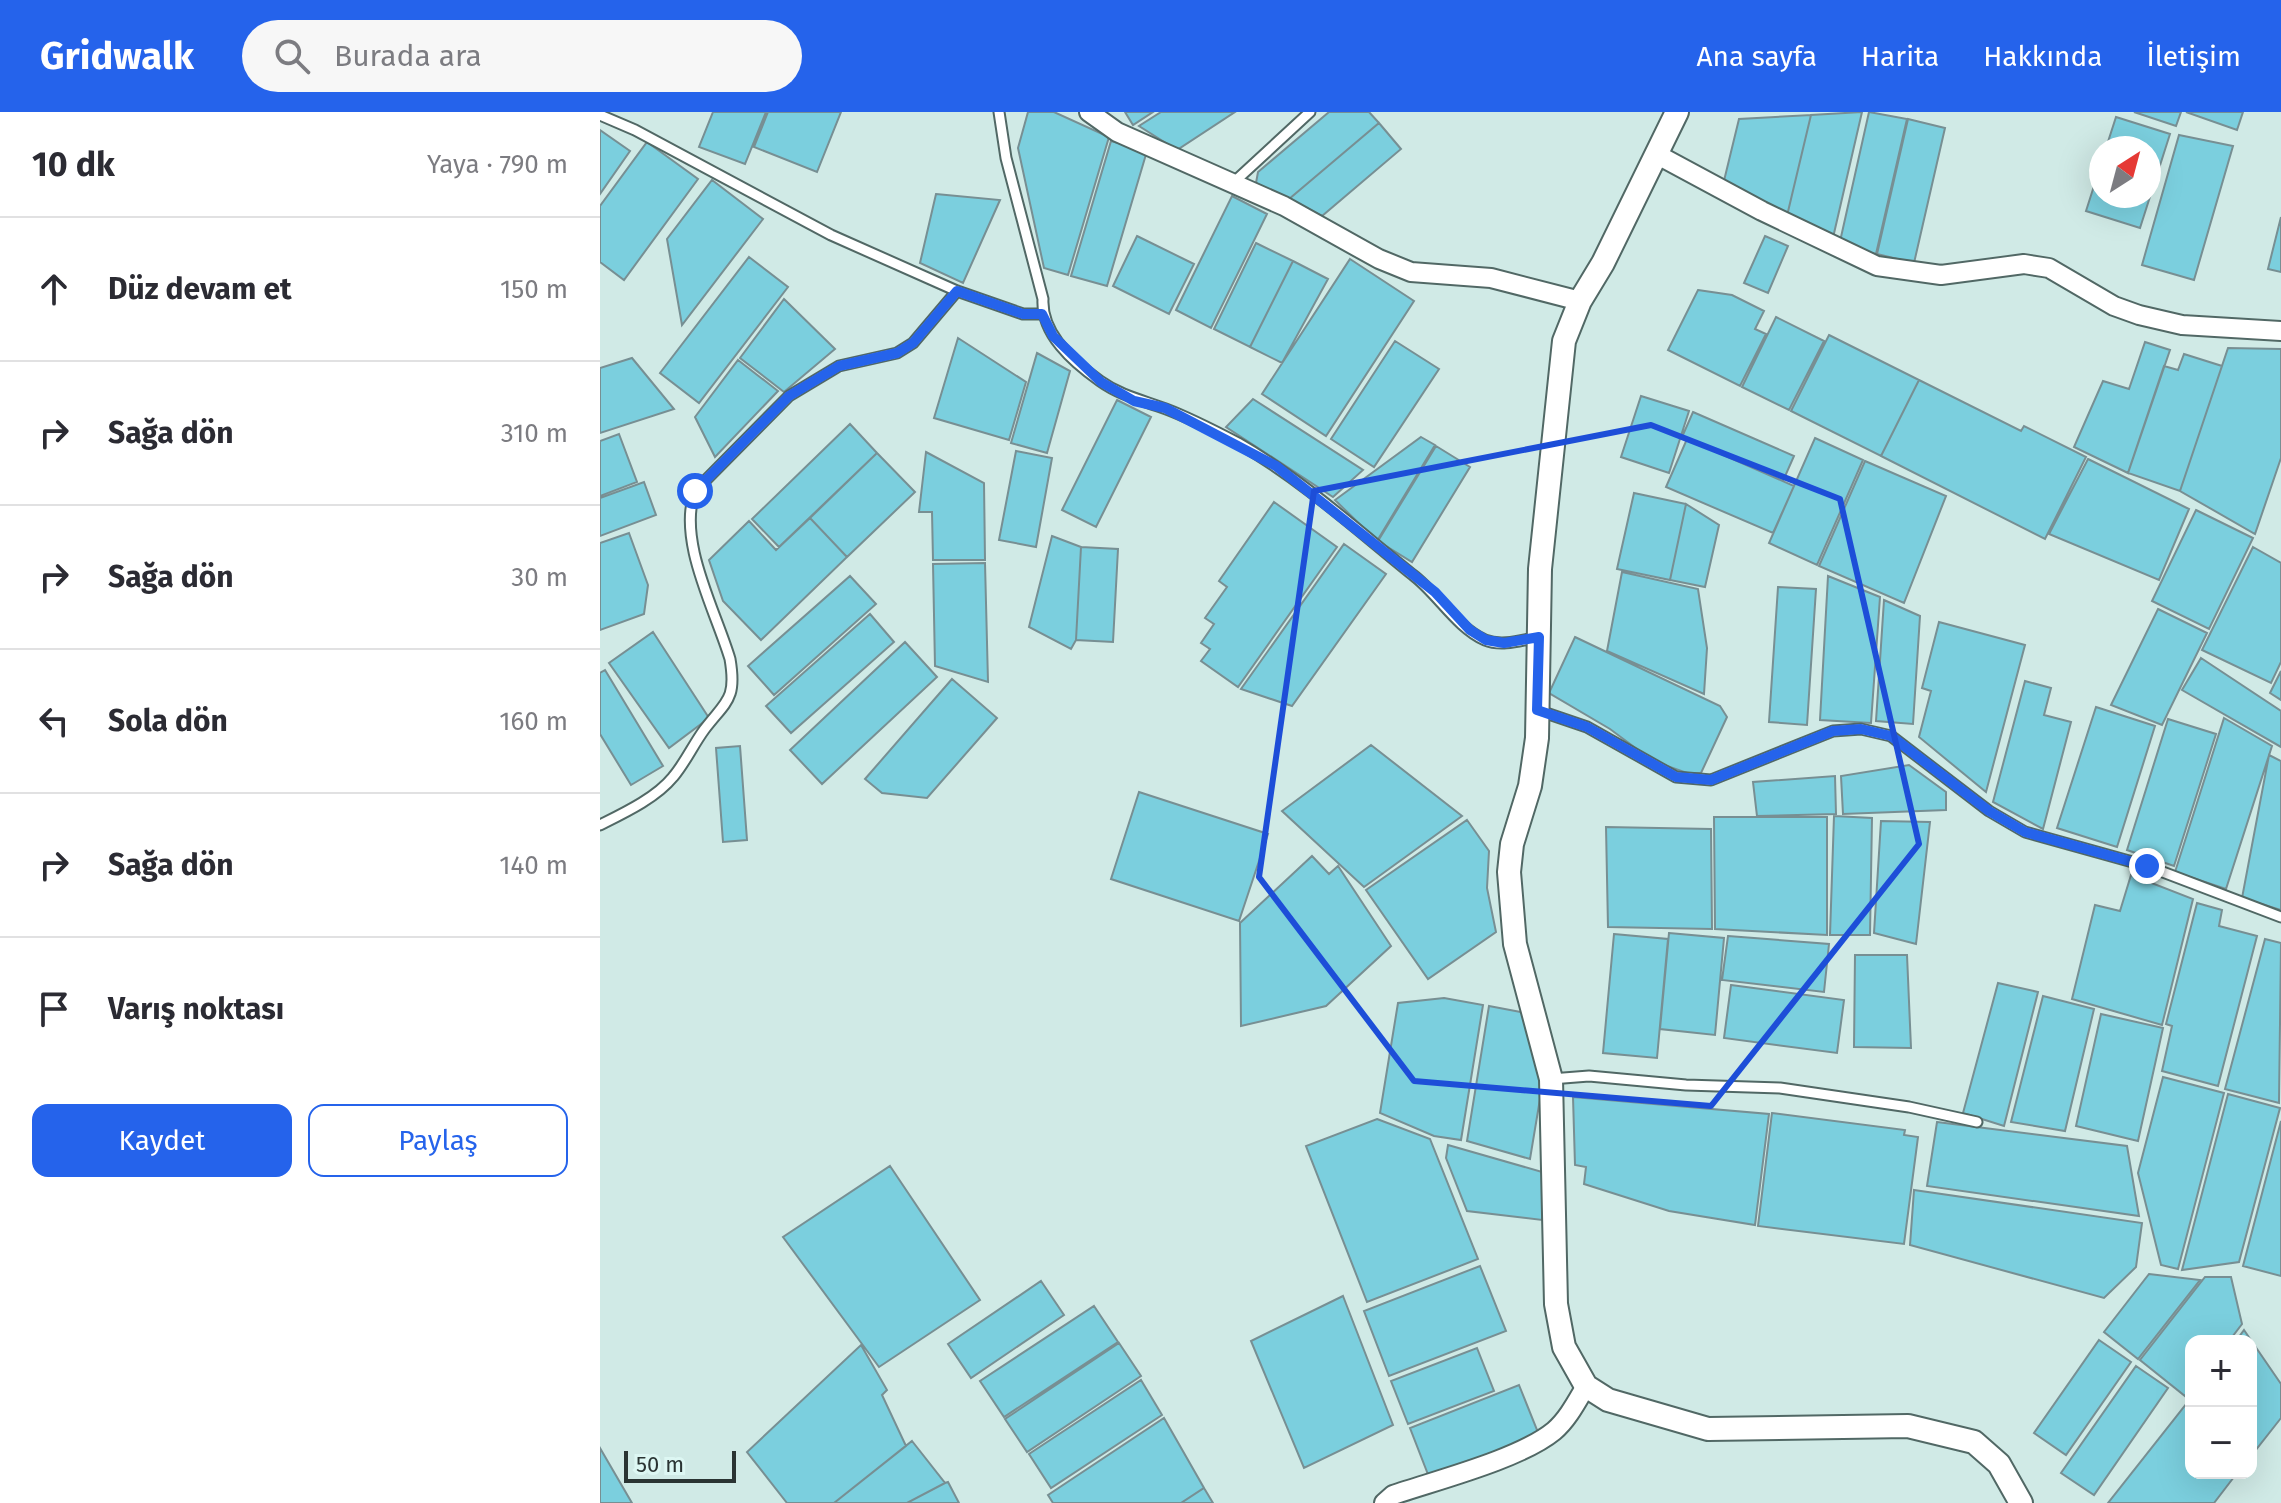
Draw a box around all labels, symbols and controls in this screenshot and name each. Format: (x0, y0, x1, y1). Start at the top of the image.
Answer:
search box (242, 20, 802, 92)
text: Gridwalk (40, 33, 194, 79)
icon: search (270, 34, 314, 78)
text: Burada ara (334, 38, 482, 74)
text: Ana sayfa (1697, 40, 1817, 73)
text: Harita (1861, 40, 1939, 73)
text: Hakkında (1983, 40, 2102, 73)
text: İletişim (2146, 40, 2241, 73)
north arrow (2089, 136, 2161, 208)
text: 10 dk (32, 144, 115, 185)
text: Yaya · 790 m (427, 149, 568, 180)
icon: ahead (32, 267, 76, 311)
text: Düz devam et (108, 271, 292, 307)
text: 150 m (500, 274, 568, 305)
icon: right (32, 411, 76, 455)
text: Sağa dön (108, 415, 234, 451)
text: 310 m (501, 418, 568, 449)
route start (677, 473, 713, 509)
icon: right (32, 555, 76, 599)
text: Sağa dön (108, 559, 234, 595)
text: 30 m (511, 562, 568, 593)
icon: left (32, 699, 76, 743)
text: Sola dön (108, 703, 228, 739)
text: 160 m (499, 706, 568, 737)
icon: right (32, 843, 76, 887)
text: Sağa dön (108, 847, 234, 883)
route end (2129, 848, 2165, 884)
text: 140 m (499, 850, 568, 881)
icon: arrive (32, 987, 76, 1031)
text: Varış noktası (108, 991, 284, 1027)
button: Kaydet (32, 1104, 292, 1177)
button: Paylaş (308, 1104, 568, 1177)
map controls (2185, 1335, 2257, 1479)
button: + (2185, 1335, 2257, 1407)
button: − (2185, 1407, 2257, 1479)
scale bar (624, 1447, 736, 1483)
text: 50 m (636, 1451, 684, 1478)

